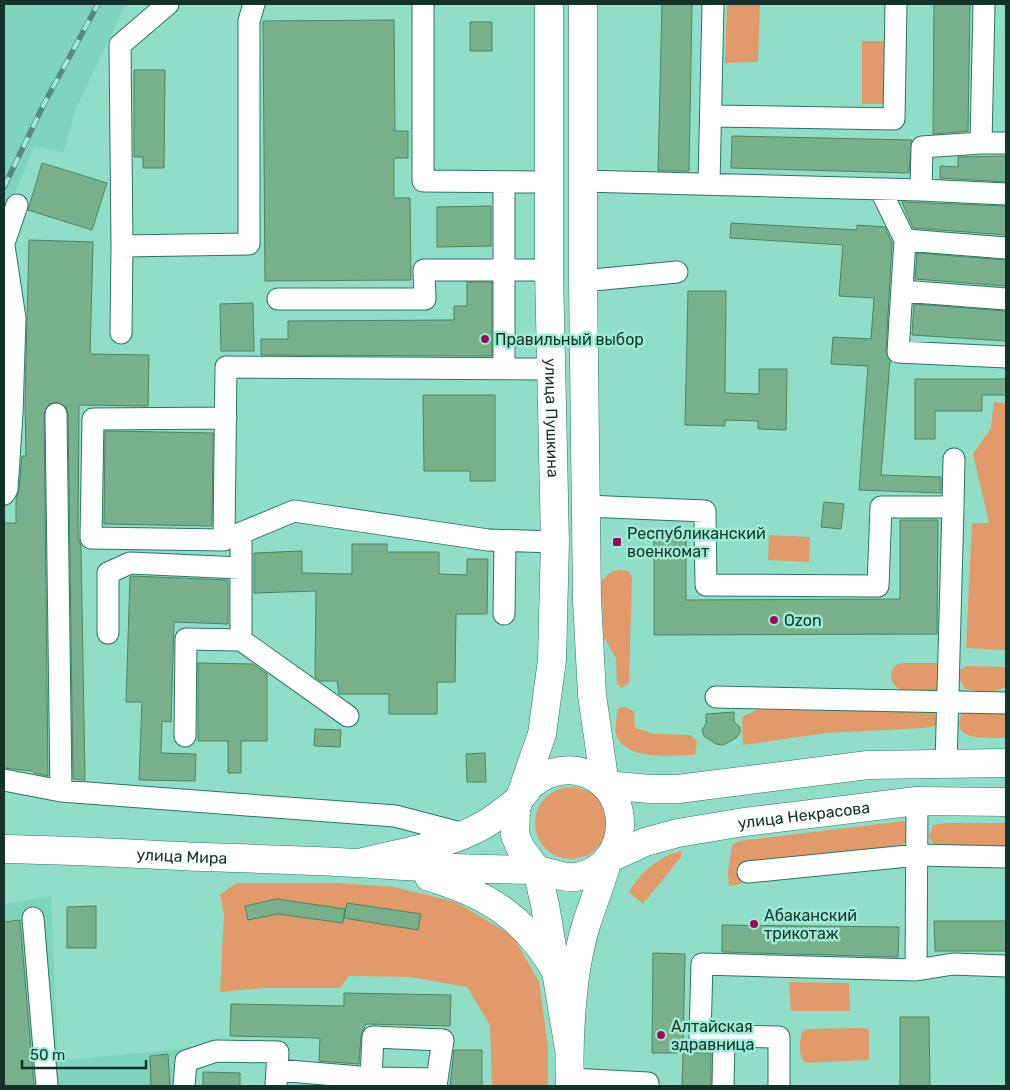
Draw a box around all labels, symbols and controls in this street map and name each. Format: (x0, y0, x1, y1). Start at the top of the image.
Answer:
place label: Правильный выбор (495, 330, 644, 349)
marker: Правильный выбор (479, 333, 491, 345)
street label: улица Пушкина (541, 358, 563, 478)
place label: Республиканский военкомат (627, 524, 766, 561)
marker: Республиканский военкомат (611, 536, 623, 548)
place label: Ozon (784, 611, 822, 630)
marker: Ozon (768, 614, 780, 626)
street label: улица Некрасова (736, 797, 871, 832)
street label: улица Мира (136, 844, 228, 867)
place label: Абаканский трикотаж (764, 906, 857, 943)
marker: Абаканский трикотаж (748, 918, 760, 930)
place label: Алтайская здравница (671, 1017, 754, 1054)
marker: Алтайская здравница (655, 1029, 667, 1041)
scale bar (22, 1038, 146, 1070)
text: 50 m (30, 1046, 65, 1064)

